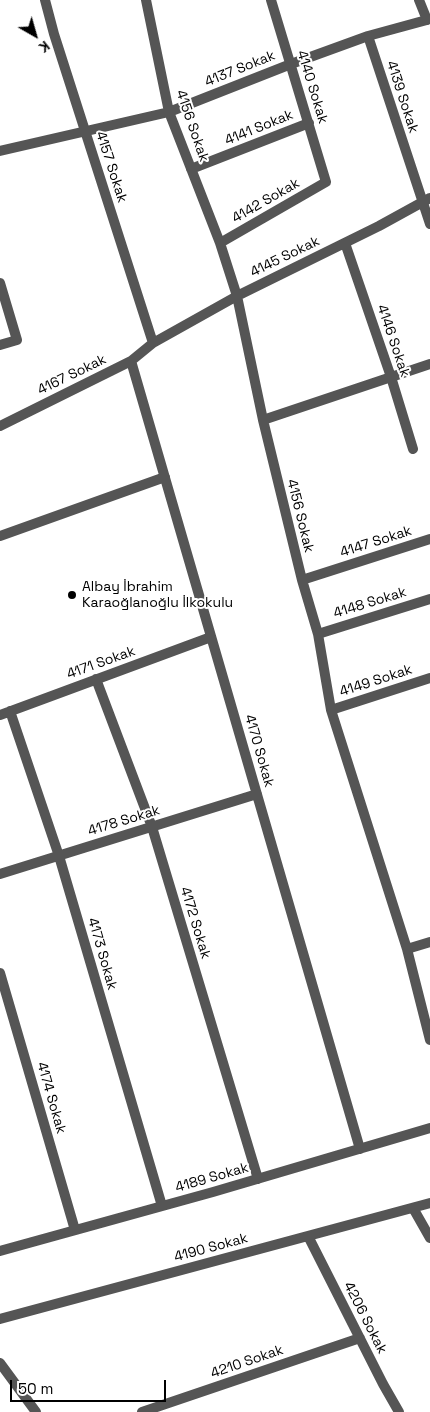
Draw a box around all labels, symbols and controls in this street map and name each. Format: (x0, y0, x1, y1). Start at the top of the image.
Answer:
north arrow (10, 10, 60, 60)
text: K (35, 37, 53, 57)
street label: 4137 Sokak (202, 47, 278, 91)
street label: 4140 Sokak (293, 48, 331, 126)
street label: 4139 Sokak (382, 59, 422, 135)
street label: 4156 Sokak (172, 88, 212, 164)
street label: 4141 Sokak (222, 107, 296, 149)
street label: 4157 Sokak (92, 129, 130, 205)
street label: 4142 Sokak (229, 175, 303, 227)
street label: 4145 Sokak (248, 233, 322, 281)
street label: 4146 Sokak (373, 303, 413, 379)
street label: 4167 Sokak (35, 351, 109, 399)
street label: 4156 Sokak (283, 478, 317, 554)
street label: 4147 Sokak (338, 523, 414, 561)
place label: Albay İbrahim Karaoğlanoğlu İlkokulu (82, 579, 233, 612)
street label: 4148 Sokak (331, 584, 409, 622)
marker: Albay İbrahim Karaoğlanoğlu İlkokulu (66, 589, 78, 601)
street label: 4171 Sokak (64, 643, 138, 683)
street label: 4149 Sokak (338, 661, 414, 701)
street label: 4170 Sokak (241, 713, 277, 789)
street label: 4178 Sokak (86, 802, 162, 840)
street label: 4172 Sokak (176, 885, 214, 961)
street label: 4173 Sokak (84, 916, 120, 992)
street label: 4174 Sokak (33, 1060, 69, 1136)
street label: 4189 Sokak (173, 1160, 251, 1196)
street label: 4190 Sokak (172, 1230, 250, 1266)
street label: 4206 Sokak (340, 1279, 390, 1357)
street label: 4210 Sokak (208, 1342, 286, 1382)
scale bar (12, 1370, 169, 1402)
text: 50 m (18, 1379, 53, 1398)

